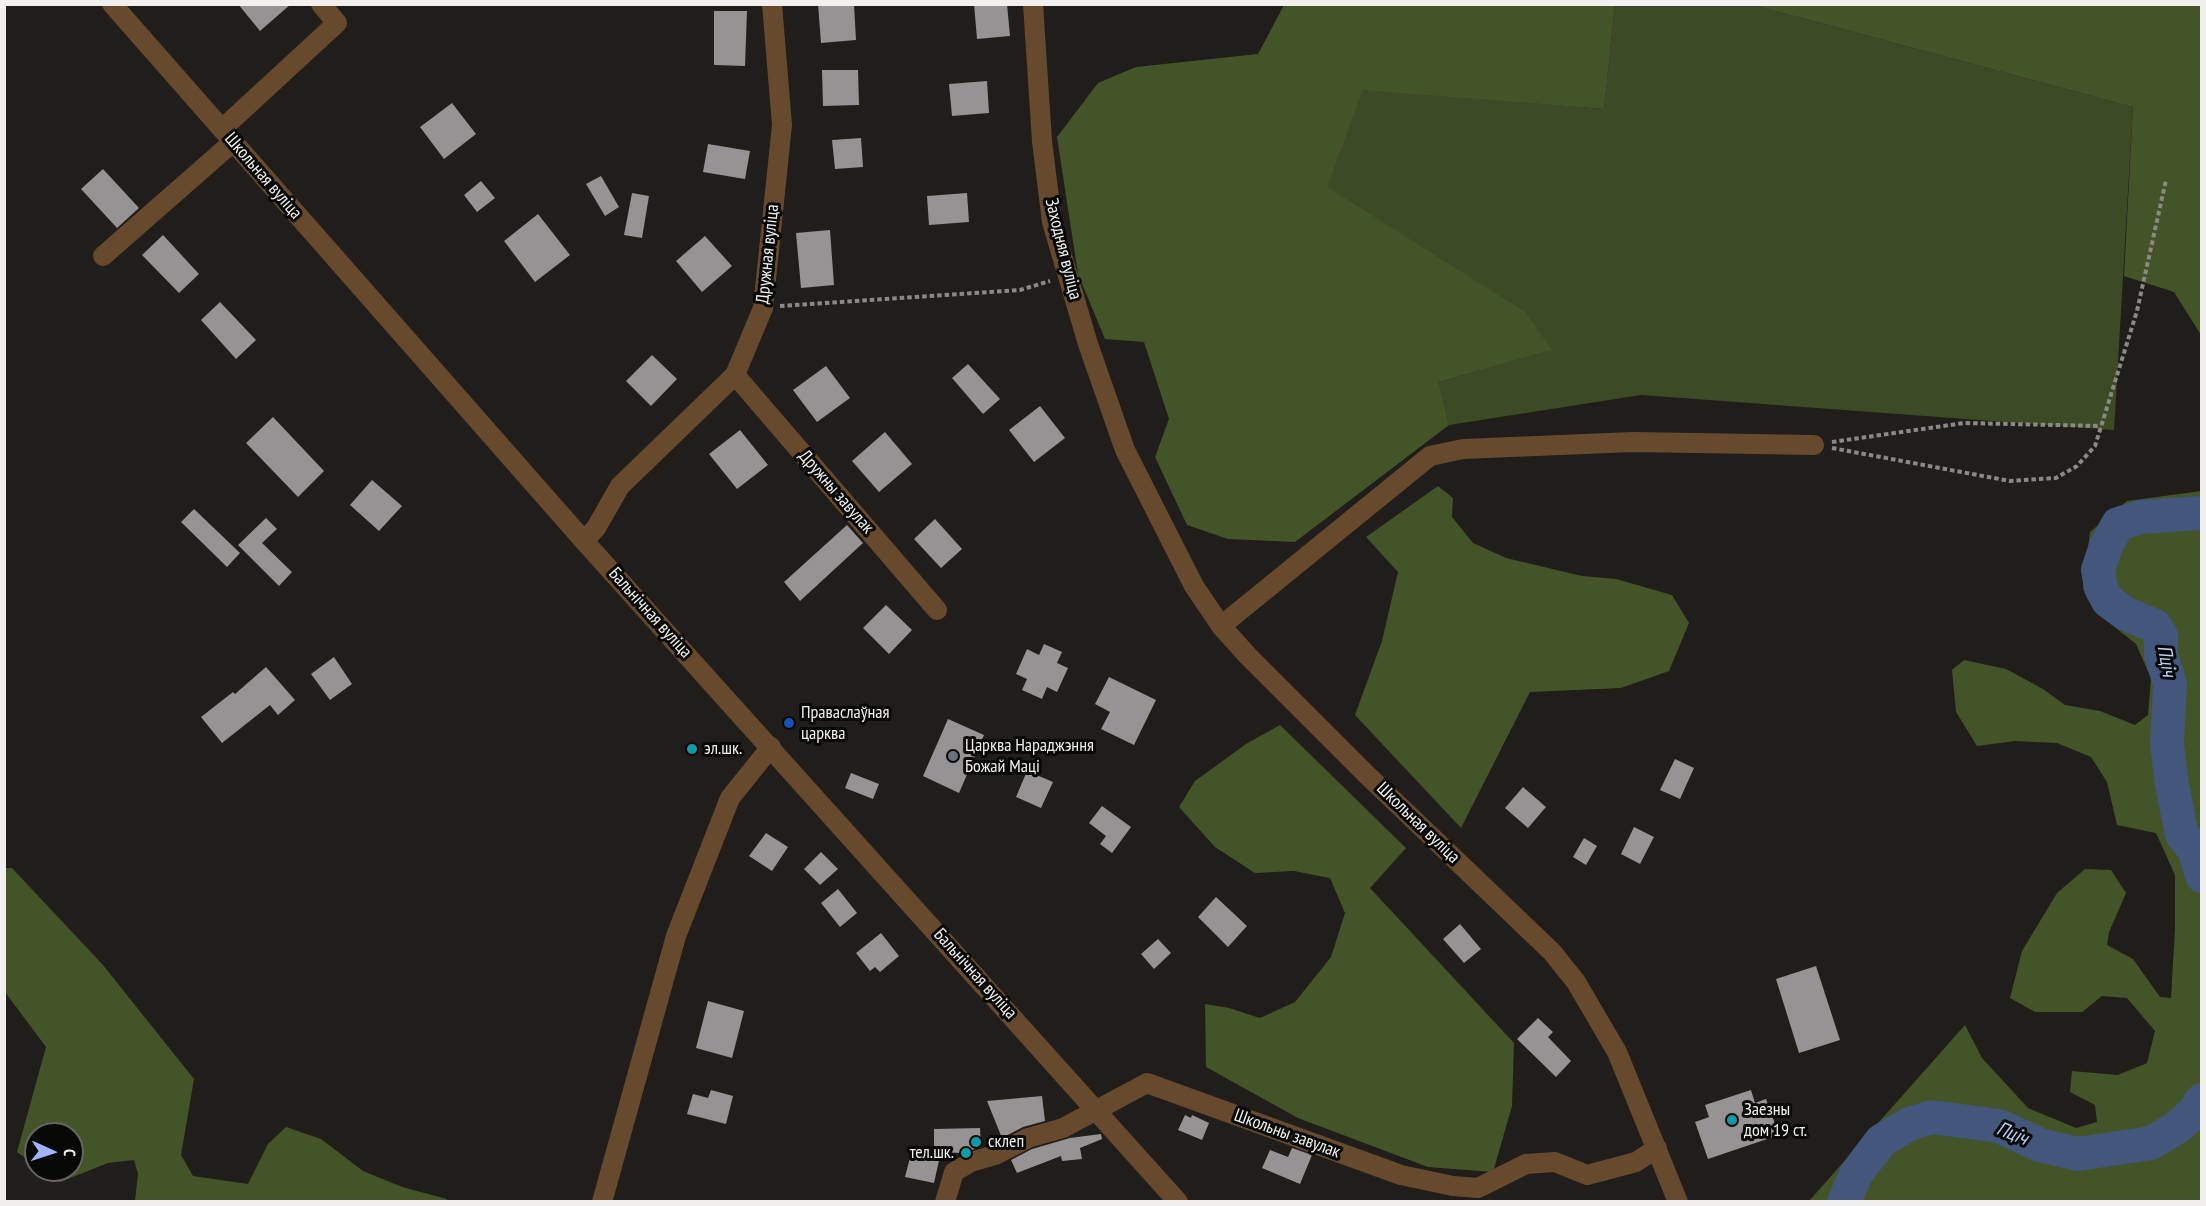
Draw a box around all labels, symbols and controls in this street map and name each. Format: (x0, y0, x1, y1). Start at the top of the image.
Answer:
street label: Школьная вуліца (220, 128, 306, 224)
street label: Заходняя вуліца (1040, 196, 1086, 302)
street label: Дружная вуліца (752, 203, 784, 305)
street label: Дружны завулак (794, 446, 878, 538)
street label: Бальнічная вуліца (604, 563, 696, 663)
water label: Пціч (2151, 643, 2181, 679)
place label: Праваслаўная царква (801, 702, 890, 744)
marker: Праваслаўная царква (782, 716, 796, 730)
place label: Царква Нараджэння Божай Маці (965, 735, 1094, 777)
place label: эл.шк. (704, 738, 742, 760)
marker: эл.шк. (685, 742, 699, 756)
marker: Царква Нараджэння Божай Маці (946, 749, 960, 763)
street label: Школьная вуліца (1372, 778, 1464, 868)
street label: Бальнічная вуліца (929, 924, 1021, 1024)
place label: Заезны дом 19 ст. (1744, 1099, 1807, 1142)
street label: Школьны завулак (1231, 1105, 1343, 1163)
marker: Заезны дом 19 ст. (1725, 1113, 1739, 1127)
water label: Пціч (1993, 1117, 2031, 1151)
north arrow (24, 1122, 84, 1182)
place label: склеп (988, 1131, 1024, 1153)
marker: склеп (969, 1135, 983, 1149)
place label: тел.шк. (910, 1142, 954, 1164)
marker: тел.шк. (959, 1146, 973, 1160)
text: С (60, 1149, 80, 1157)

